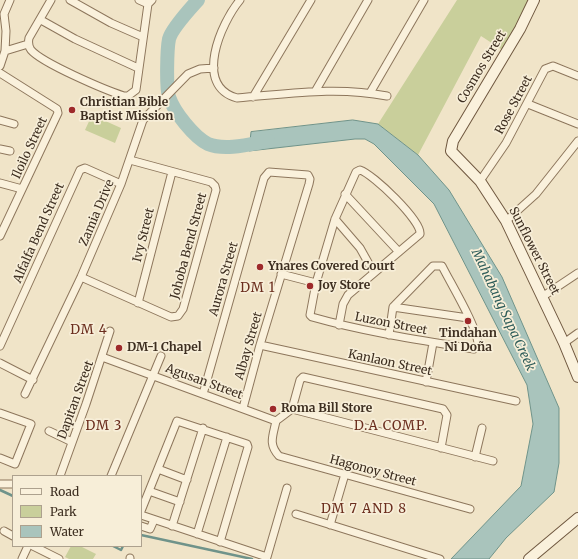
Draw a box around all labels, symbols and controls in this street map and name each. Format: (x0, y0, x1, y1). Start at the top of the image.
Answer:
street label: Cosmos Street (455, 28, 509, 106)
street label: Rose Street (492, 73, 536, 137)
place label: Christian Bible Baptist Mission (80, 96, 173, 124)
marker: Christian Bible Baptist Mission (67, 105, 77, 115)
street label: Iloilo Street (9, 115, 51, 181)
street label: Zamia Drive (77, 178, 117, 248)
street label: Alfalfa Bend Street (10, 181, 68, 285)
street label: Johoba Bend Street (168, 191, 210, 301)
street label: Sunflower Street (506, 205, 562, 297)
street label: Ivy Street (130, 206, 158, 264)
street label: Aurora Street (207, 240, 241, 318)
water label: Mahabang Sapa Creek (468, 247, 538, 373)
place label: Ynares Covered Court (268, 260, 394, 274)
marker: Ynares Covered Court (255, 262, 265, 272)
place label: Joy Store (318, 279, 370, 293)
district label: DM 1 (240, 280, 276, 296)
marker: Joy Store (305, 281, 315, 291)
street label: Albay Street (232, 310, 266, 382)
street label: Luzon Street (354, 310, 428, 338)
marker: Tindahan Ni Doña (463, 316, 473, 326)
district label: DM 4 (70, 322, 108, 338)
place label: Tindahan Ni Doña (439, 327, 497, 355)
place label: DM-1 Chapel (127, 341, 202, 355)
marker: DM-1 Chapel (114, 343, 124, 353)
street label: Kanlaon Street (347, 347, 433, 379)
street label: Dapitan Street (55, 359, 97, 441)
street label: Agusan Street (164, 361, 244, 403)
place label: Roma Bill Store (281, 402, 372, 416)
marker: Roma Bill Store (268, 404, 278, 414)
district label: DM 3 (86, 418, 122, 434)
district label: D.A COMP. (354, 418, 428, 434)
street label: Hagonoy Street (328, 453, 418, 489)
legend (12, 475, 142, 547)
text: Road (50, 484, 79, 499)
district label: DM 7 AND 8 (321, 501, 407, 517)
text: Park (50, 504, 77, 519)
text: Water (50, 524, 84, 539)

